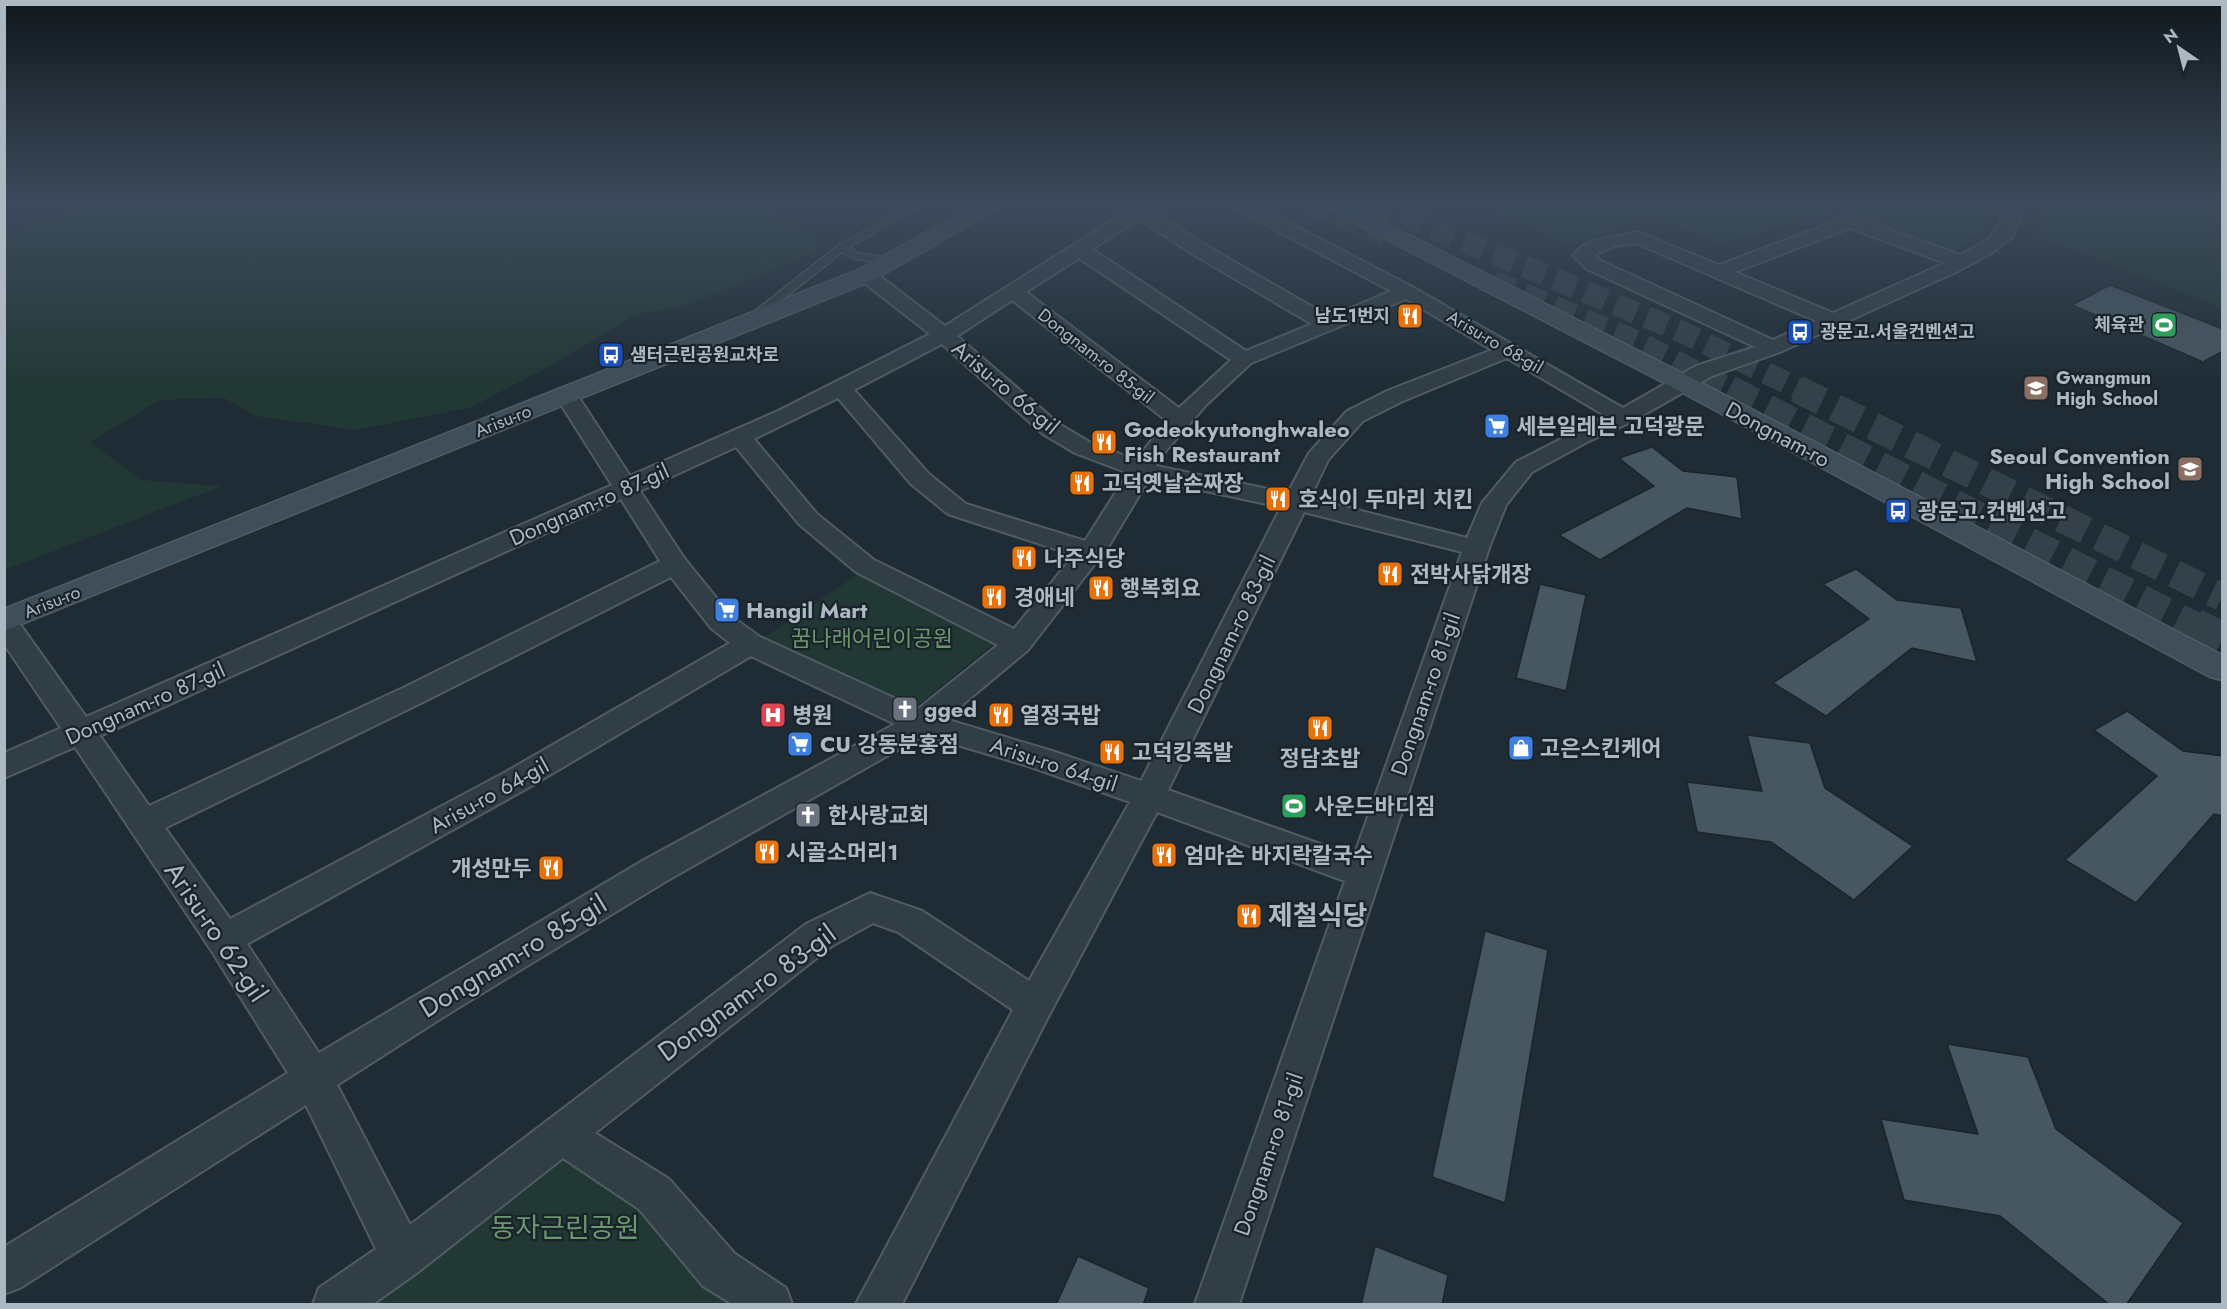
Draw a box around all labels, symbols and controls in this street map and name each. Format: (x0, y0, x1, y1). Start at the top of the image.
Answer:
north arrow (2149, 18, 2209, 78)
text: N (2159, 23, 2182, 49)
restaurant icon: 남도1번지 (1395, 301, 1425, 331)
street label: Dongnam-ro 85-gil (1032, 302, 1160, 410)
place label: 남도1번지 (1315, 303, 1390, 329)
street label: Arisu-ro 68-gil (1442, 304, 1548, 380)
sports icon: 체육관 (2149, 310, 2179, 340)
place label: 체육관 (2094, 312, 2144, 338)
bus stop icon: 광문고.서울컨벤션고 (1785, 317, 1815, 347)
place label: 광문고.서울컨벤션고 (1820, 319, 1975, 345)
street label: Arisu-ro 66-gil (945, 332, 1067, 442)
bus stop icon: 샘터근린공원교차로 (596, 340, 626, 370)
place label: 샘터근린공원교차로 (630, 342, 779, 368)
place label: Gwangmun High School (2056, 365, 2158, 412)
school or university icon: Gwangmun High School (2021, 373, 2051, 403)
street label: Dongnam-ro (1720, 393, 1836, 475)
street label: Arisu-ro (471, 398, 535, 444)
place label: 세븐일레븐 고덕광문 (1516, 410, 1705, 442)
supermarket icon: 세븐일레븐 고덕광문 (1482, 411, 1512, 441)
place label: Godeokyutonghwaleo Fish Restaurant (1124, 413, 1350, 470)
restaurant icon: Godeokyutonghwaleo Fish Restaurant (1089, 427, 1119, 457)
place label: Seoul Convention High School (1989, 440, 2170, 497)
street label: Dongnam-ro 87-gil (504, 454, 674, 554)
school or university icon: Seoul Convention High School (2175, 454, 2205, 484)
place label: 고덕옛날손짜장 (1102, 467, 1244, 499)
restaurant icon: 고덕옛날손짜장 (1067, 468, 1097, 498)
place label: 호식이 두마리 치킨 (1298, 483, 1473, 515)
restaurant icon: 호식이 두마리 치킨 (1263, 484, 1293, 514)
place label: 광문고.컨벤션고 (1918, 495, 2067, 527)
bus stop icon: 광문고.컨벤션고 (1883, 496, 1913, 526)
place label: 나주식당 (1044, 542, 1125, 574)
restaurant icon: 나주식당 (1009, 543, 1039, 573)
street label: Dongnam-ro 83-gil (1179, 549, 1283, 719)
place label: 전박사닭개장 (1410, 558, 1531, 590)
restaurant icon: 전박사닭개장 (1375, 559, 1405, 589)
place label: 행복회요 (1120, 572, 1201, 604)
restaurant icon: 행복회요 (1086, 573, 1116, 603)
street label: Arisu-ro (20, 579, 84, 625)
place label: 경애네 (1014, 581, 1075, 613)
restaurant icon: 경애네 (979, 582, 1009, 612)
place label: Hangil Mart (746, 594, 867, 626)
supermarket icon: Hangil Mart (712, 595, 742, 625)
street label: Dongnam-ro 81-gil (1382, 608, 1468, 780)
park label: 꿈나래어린이공원 (791, 622, 953, 654)
street label: Dongnam-ro 87-gil (60, 653, 230, 753)
place label: gged (924, 693, 977, 725)
church icon: gged (890, 694, 920, 724)
place label: 병원 (792, 699, 832, 731)
place label: 열정국밥 (1020, 699, 1101, 731)
hospital icon: 병원 (758, 700, 788, 730)
restaurant icon: 열정국밥 (986, 700, 1016, 730)
restaurant icon: 정담초밥 (1305, 713, 1335, 743)
place label: CU 강동분홍점 (820, 728, 959, 760)
street label: Arisu-ro 64-gil (986, 728, 1122, 800)
supermarket icon: CU 강동분홍점 (785, 729, 815, 759)
place label: 고은스킨케어 (1540, 732, 1661, 764)
shop icon: 고은스킨케어 (1506, 733, 1536, 763)
place label: 고덕킹족발 (1132, 736, 1233, 768)
restaurant icon: 고덕킹족발 (1097, 737, 1127, 767)
place label: 정담초밥 (1280, 742, 1360, 774)
street label: Arisu-ro 64-gil (423, 749, 555, 841)
place label: 사운드바디짐 (1314, 790, 1435, 822)
sports icon: 사운드바디짐 (1279, 791, 1309, 821)
place label: 한사랑교회 (828, 799, 929, 831)
church icon: 한사랑교회 (793, 800, 823, 830)
place label: 시골소머리1 (786, 836, 898, 868)
restaurant icon: 시골소머리1 (752, 837, 782, 867)
place label: 엄마손 바지락칼국수 (1184, 839, 1373, 871)
restaurant icon: 엄마손 바지락칼국수 (1149, 840, 1179, 870)
place label: 개성만두 (451, 852, 532, 884)
restaurant icon: 개성만두 (536, 853, 566, 883)
street label: Arisu-ro 62-gil (155, 854, 278, 1010)
street label: Dongnam-ro 85-gil (412, 884, 614, 1027)
place label: 제철식당 (1268, 896, 1368, 935)
restaurant icon: 제철식당 (1234, 901, 1264, 931)
street label: Dongnam-ro 83-gil (649, 915, 844, 1071)
street label: Dongnam-ro 81-gil (1225, 1068, 1311, 1240)
park label: 동자근린공원 (490, 1208, 640, 1247)

